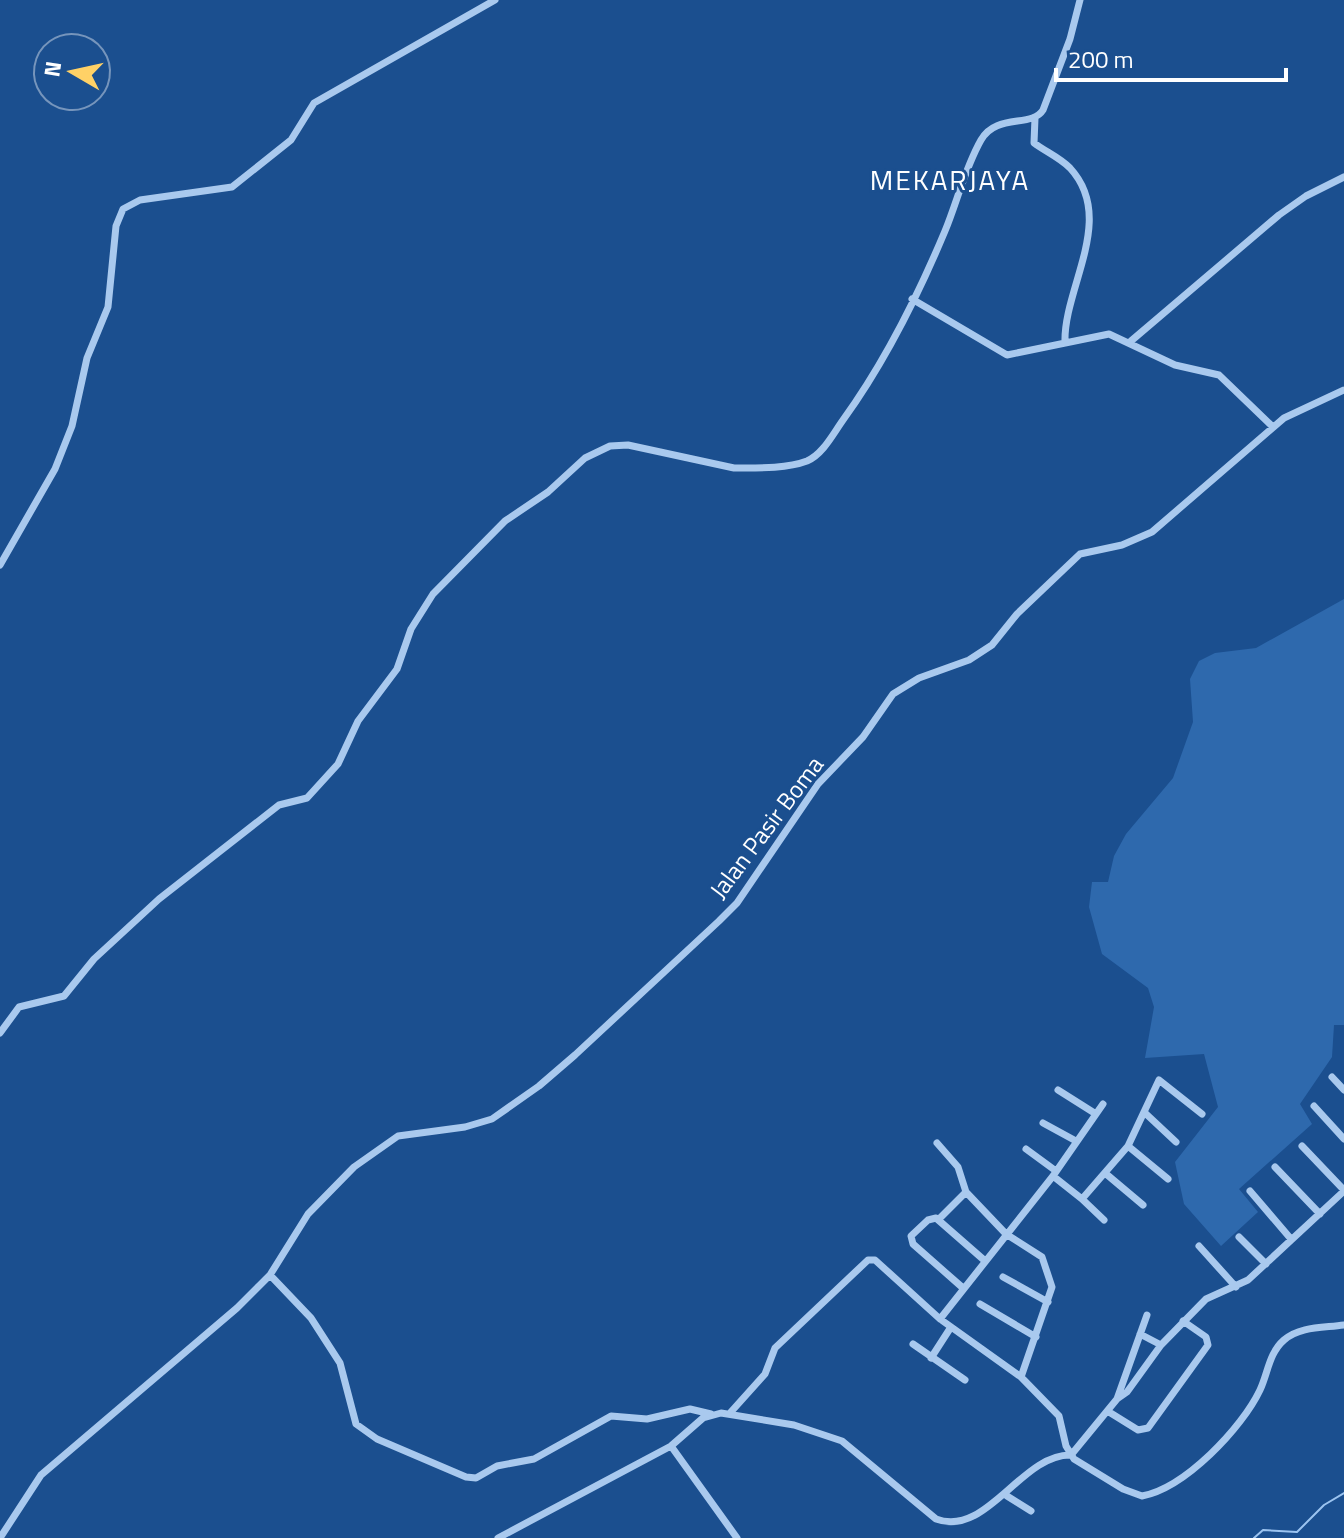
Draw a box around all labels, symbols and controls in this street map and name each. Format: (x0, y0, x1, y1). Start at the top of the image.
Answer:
north arrow (32, 32, 112, 112)
scale bar (1056, 32, 1286, 82)
text: 200 m (1068, 41, 1134, 77)
text: N (34, 59, 70, 79)
district label: MEKARJAYA (870, 158, 1030, 201)
street label: Jalan Pasir Boma (700, 748, 832, 906)

